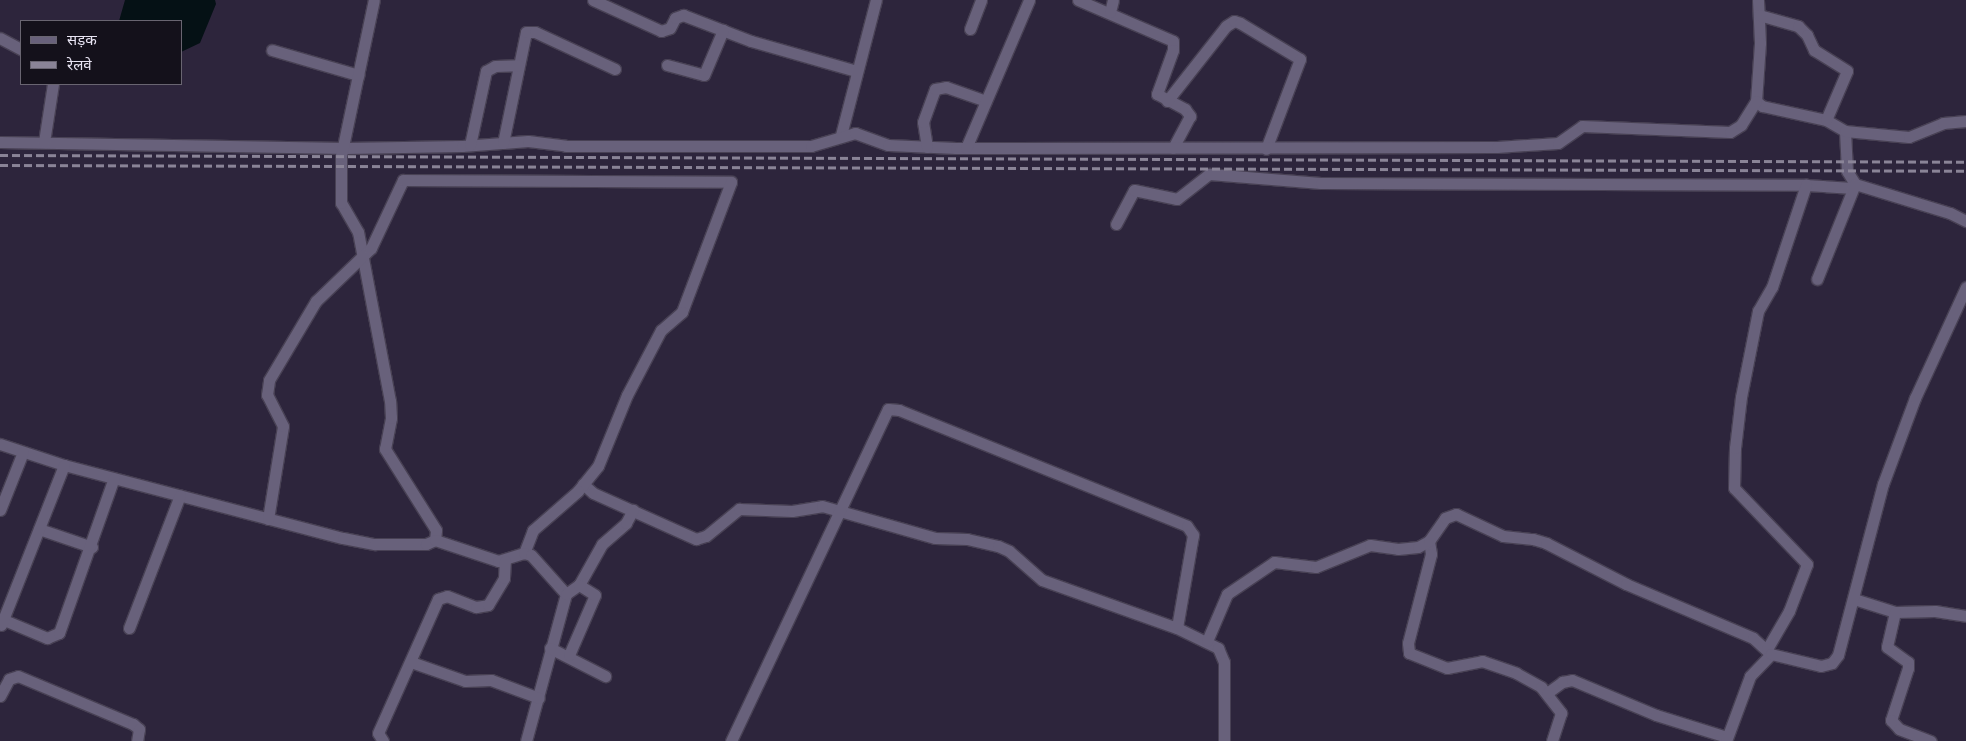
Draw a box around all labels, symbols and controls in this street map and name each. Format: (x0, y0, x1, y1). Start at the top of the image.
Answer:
legend (20, 20, 182, 85)
text: सड़क (67, 29, 97, 50)
text: रेलवे (67, 54, 92, 75)

